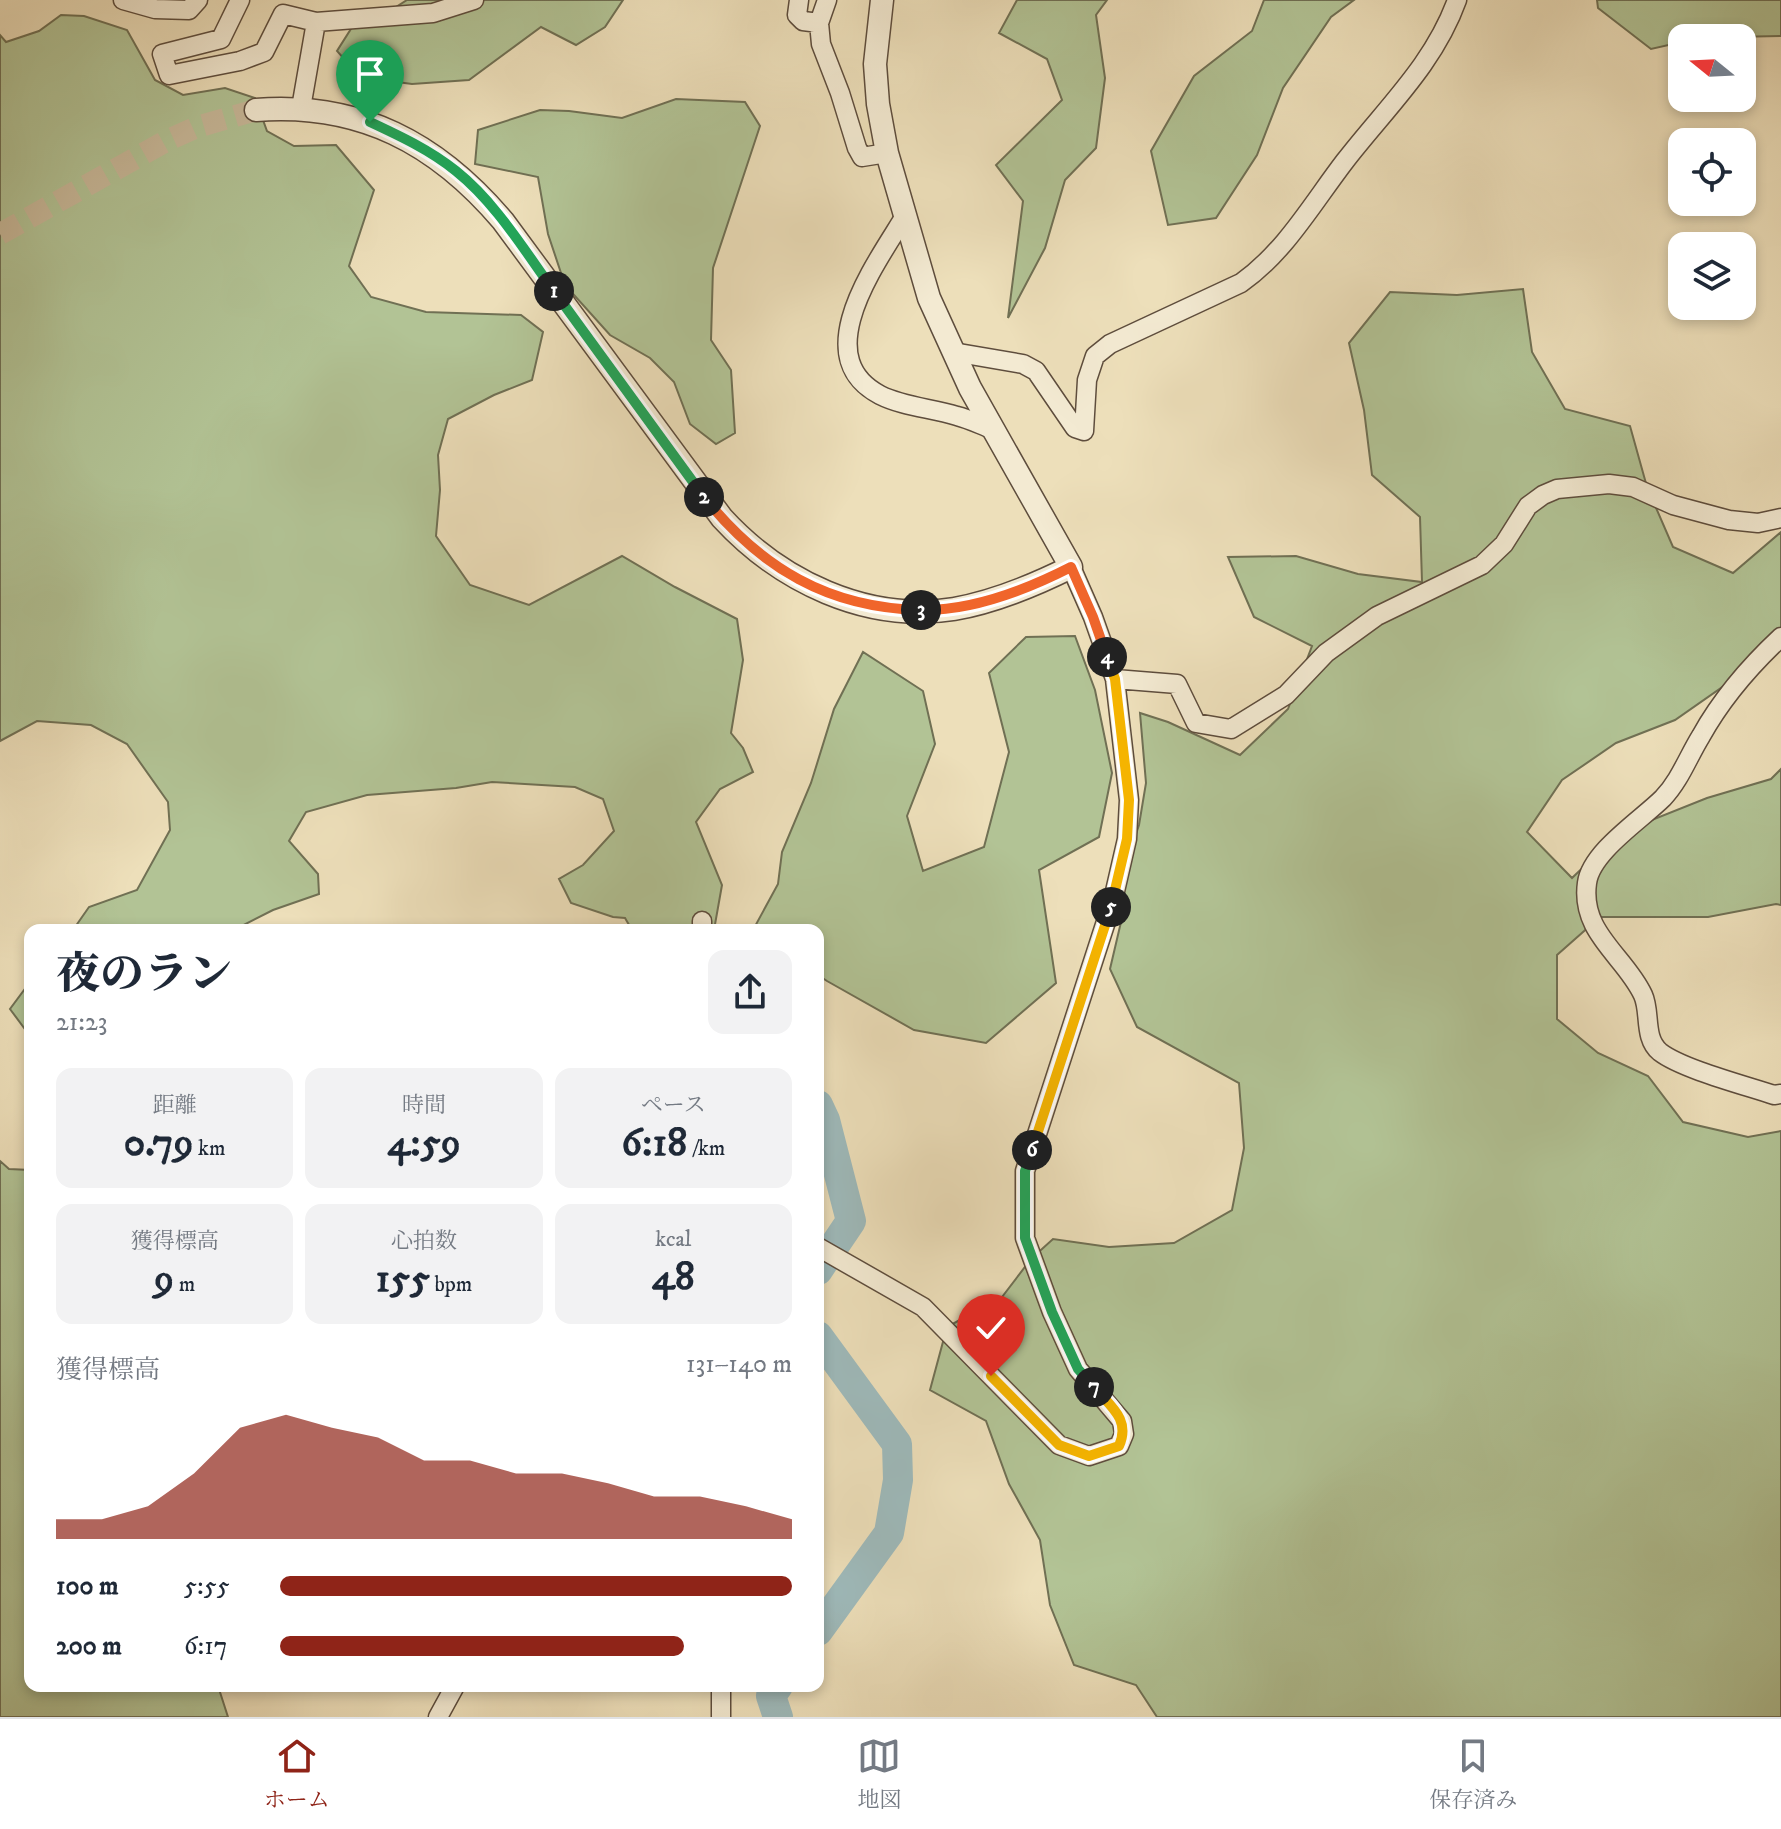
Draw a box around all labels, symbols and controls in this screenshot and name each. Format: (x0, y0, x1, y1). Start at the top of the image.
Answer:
north arrow (1668, 24, 1756, 112)
map controls (1668, 24, 1756, 320)
pin (336, 40, 404, 122)
icon: arrive (348, 52, 392, 96)
button: locate (1668, 128, 1756, 216)
button: layers (1668, 232, 1756, 320)
pin: 1 (534, 271, 574, 311)
text: 1 (550, 277, 558, 304)
pin: 2 (684, 477, 724, 517)
text: 2 (699, 483, 709, 510)
pin: 3 (901, 590, 941, 630)
text: 3 (917, 596, 925, 623)
pin: 4 (1087, 637, 1127, 677)
text: 4 (1101, 643, 1113, 670)
pin: 5 (1091, 887, 1131, 927)
text: 5 (1106, 893, 1116, 920)
text: 夜のラン (56, 948, 232, 1003)
button: share (708, 950, 792, 1034)
text: 21:23 (56, 1006, 108, 1039)
text: 距離 (153, 1092, 197, 1119)
text: 時間 (402, 1092, 446, 1119)
text: ペース (641, 1092, 706, 1119)
text: 0.79 (124, 1119, 193, 1169)
text: 4:59 (387, 1119, 461, 1169)
text: 6:18 (621, 1119, 687, 1169)
pin: 6 (1012, 1130, 1052, 1170)
text: km (193, 1135, 226, 1162)
text: /km (687, 1135, 725, 1162)
text: 6 (1026, 1136, 1038, 1163)
text: kcal (655, 1226, 691, 1253)
text: 獲得標高 (131, 1228, 219, 1255)
text: 心拍数 (391, 1228, 457, 1255)
text: 48 (652, 1253, 695, 1303)
text: 9 (154, 1255, 174, 1305)
text: 155 (376, 1255, 430, 1305)
text: m (174, 1271, 195, 1298)
text: bpm (430, 1271, 472, 1298)
pin (957, 1294, 1025, 1376)
icon: check (969, 1306, 1013, 1350)
text: 131–140 m (686, 1348, 792, 1381)
text: 獲得標高 (56, 1354, 160, 1387)
pin: 7 (1074, 1367, 1114, 1407)
text: 7 (1088, 1373, 1100, 1400)
text: 100 m (56, 1570, 119, 1603)
text: 5:55 (184, 1570, 230, 1603)
text: 200 m (56, 1630, 122, 1663)
text: 6:17 (184, 1630, 228, 1663)
tab: ホーム (264, 1734, 330, 1814)
tab: 地図 (857, 1734, 901, 1814)
tab: 保存済み (1429, 1734, 1517, 1814)

